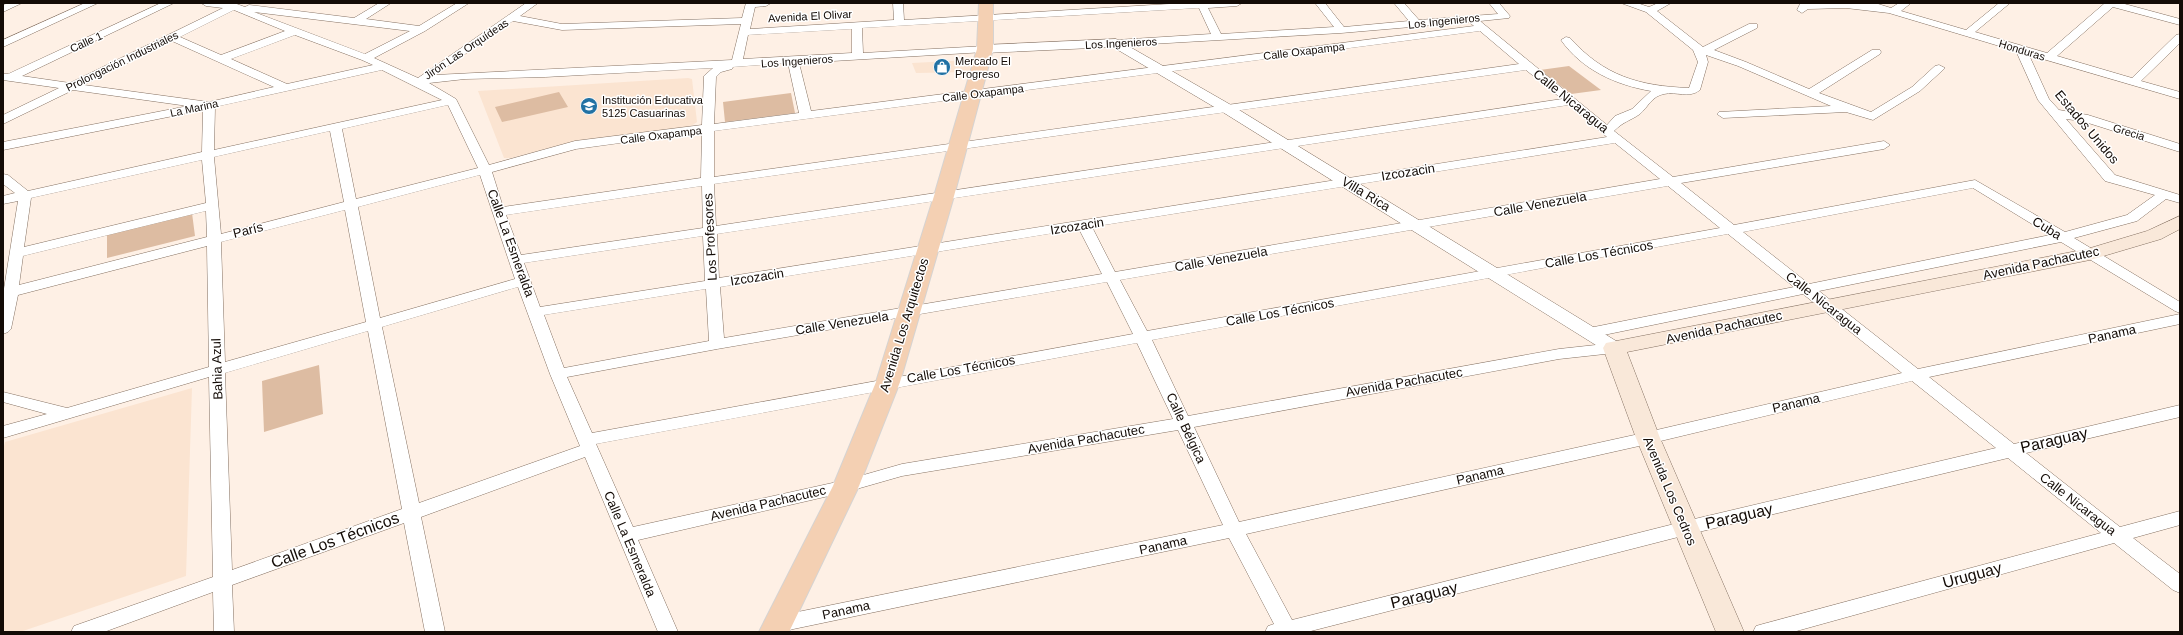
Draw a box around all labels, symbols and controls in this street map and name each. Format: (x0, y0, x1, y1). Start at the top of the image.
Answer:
street label: Avenida El Olivar (768, 8, 853, 24)
street label: Los Ingenieros (1407, 11, 1481, 31)
street label: Jirón Las Orquídeas (422, 16, 511, 82)
street label: Prolongación Industriales (64, 28, 181, 93)
street label: Calle 1 (68, 29, 104, 55)
street label: Los Ingenieros (1085, 35, 1158, 51)
street label: Honduras (1997, 37, 2047, 63)
street label: Calle Oxapampa (1263, 40, 1346, 62)
street label: Los Ingenieros (761, 52, 834, 70)
place label: Mercado El Progreso (955, 55, 1011, 80)
shop icon: Mercado El Progreso (932, 57, 952, 77)
street label: Calle Nicaragua (1530, 66, 1612, 136)
street label: Calle Oxapampa (942, 82, 1025, 104)
street label: Estados Unidos (2052, 87, 2122, 167)
place label: Institución Educativa 5125 Casuarinas (602, 94, 704, 119)
school or university icon: Institución Educativa 5125 Casuarinas (579, 96, 599, 116)
street label: La Marina (169, 97, 220, 119)
street label: Grecia (2112, 122, 2147, 143)
street label: Calle Oxapampa (620, 124, 703, 146)
street label: Izcozacin (1380, 160, 1436, 184)
street label: Villa Rica (1339, 174, 1394, 215)
street label: Calle La Esmeralda (485, 187, 538, 300)
street label: Calle Venezuela (1492, 188, 1588, 220)
street label: Los Profesores (700, 192, 720, 281)
street label: Izcozacin (1049, 214, 1105, 238)
street label: Cuba (2030, 214, 2065, 243)
street label: París (231, 219, 265, 241)
street label: Calle Los Técnicos (1544, 237, 1655, 271)
street label: Calle Venezuela (1173, 243, 1269, 275)
street label: Avenida Pachacutec (1982, 243, 2101, 283)
street label: Avenida Los Arquitectos (876, 256, 932, 394)
street label: Izcozacin (729, 265, 785, 289)
street label: Calle Nicaragua (1783, 269, 1866, 338)
street label: Calle Los Técnicos (1225, 295, 1336, 329)
street label: Avenida Pachacutec (1665, 307, 1784, 347)
street label: Calle Venezuela (794, 308, 890, 338)
street label: Panama (2087, 321, 2138, 346)
street label: Bahia Azul (208, 338, 226, 400)
street label: Calle Los Técnicos (906, 352, 1017, 386)
street label: Avenida Pachacutec (1344, 364, 1464, 400)
street label: Calle Bélgica (1163, 390, 1209, 466)
street label: Panama (1771, 390, 1822, 416)
street label: Avenida Pachacutec (1026, 421, 1146, 457)
street label: Paraguay (2019, 424, 2089, 456)
street label: Avenida Los Cedros (1640, 434, 1700, 548)
street label: Panama (1455, 462, 1506, 488)
street label: Calle Nicaragua (2037, 470, 2120, 539)
street label: Avenida Pachacutec (709, 482, 828, 524)
street label: Calle La Esmeralda (601, 489, 659, 600)
street label: Paraguay (1704, 500, 1774, 532)
street label: Calle Los Técnicos (269, 509, 401, 571)
street label: Panama (1138, 532, 1189, 557)
street label: Uruguay (1941, 559, 2003, 591)
street label: Paraguay (1389, 578, 1459, 612)
street label: Panama (821, 597, 872, 622)

